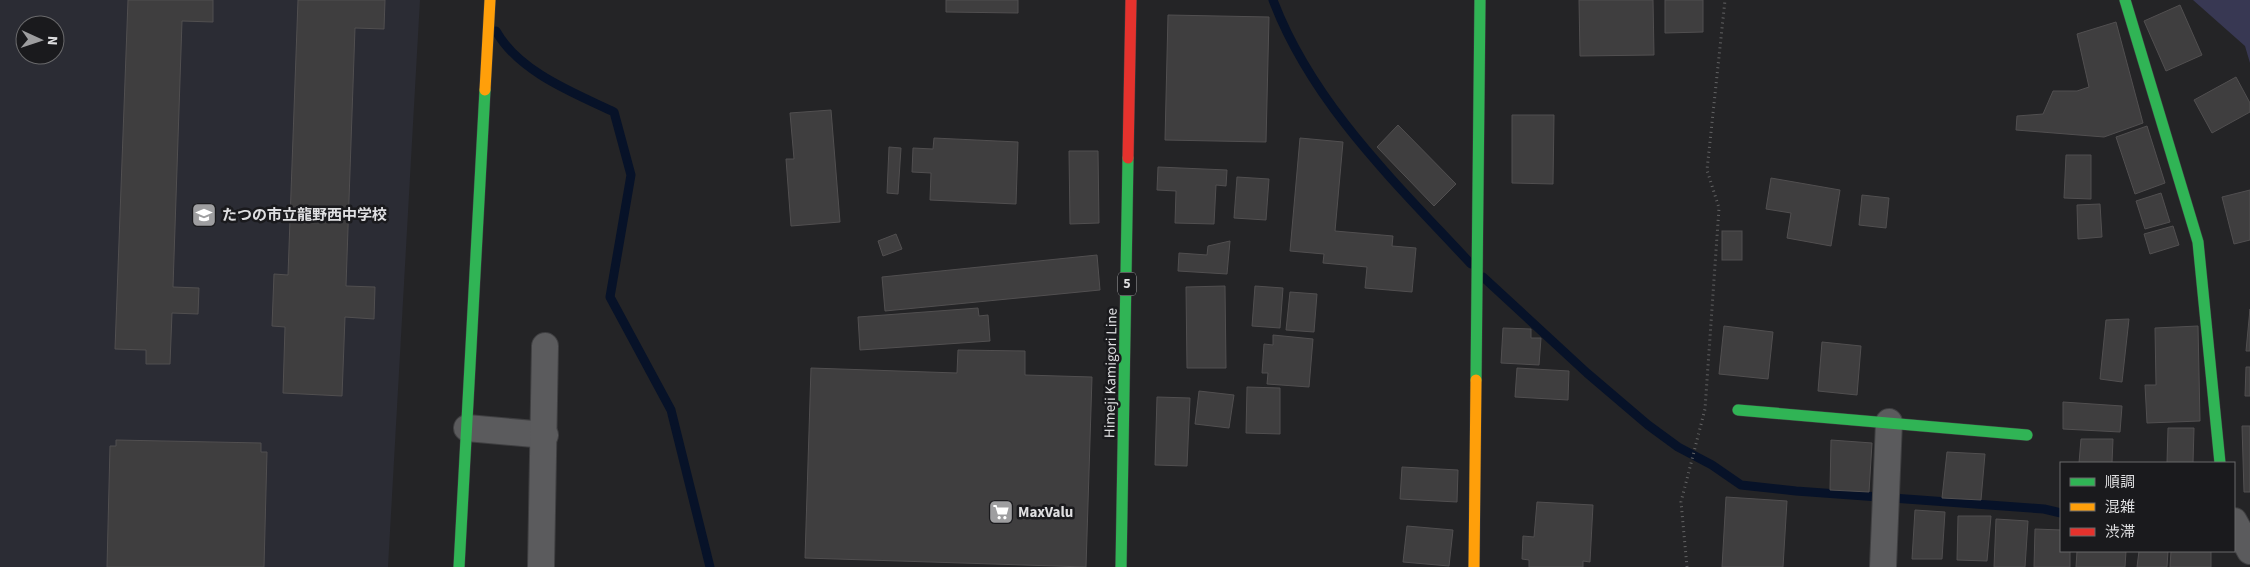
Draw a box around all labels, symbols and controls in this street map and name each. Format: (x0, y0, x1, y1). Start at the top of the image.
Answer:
north arrow (15, 15, 65, 65)
text: N (42, 35, 62, 46)
school or university icon: たつの市立龍野西中学校 (191, 202, 217, 228)
place label: たつの市立龍野西中学校 (222, 205, 387, 226)
road number: 5 (1118, 272, 1136, 296)
street label: Himeji Kamigori Line (1099, 308, 1123, 438)
legend (2060, 462, 2235, 552)
text: 順調 (2105, 472, 2135, 493)
text: 混雑 (2105, 497, 2135, 518)
supermarket icon: MaxValu (988, 499, 1014, 525)
place label: MaxValu (1018, 502, 1073, 523)
text: 渋滞 (2105, 522, 2135, 543)

